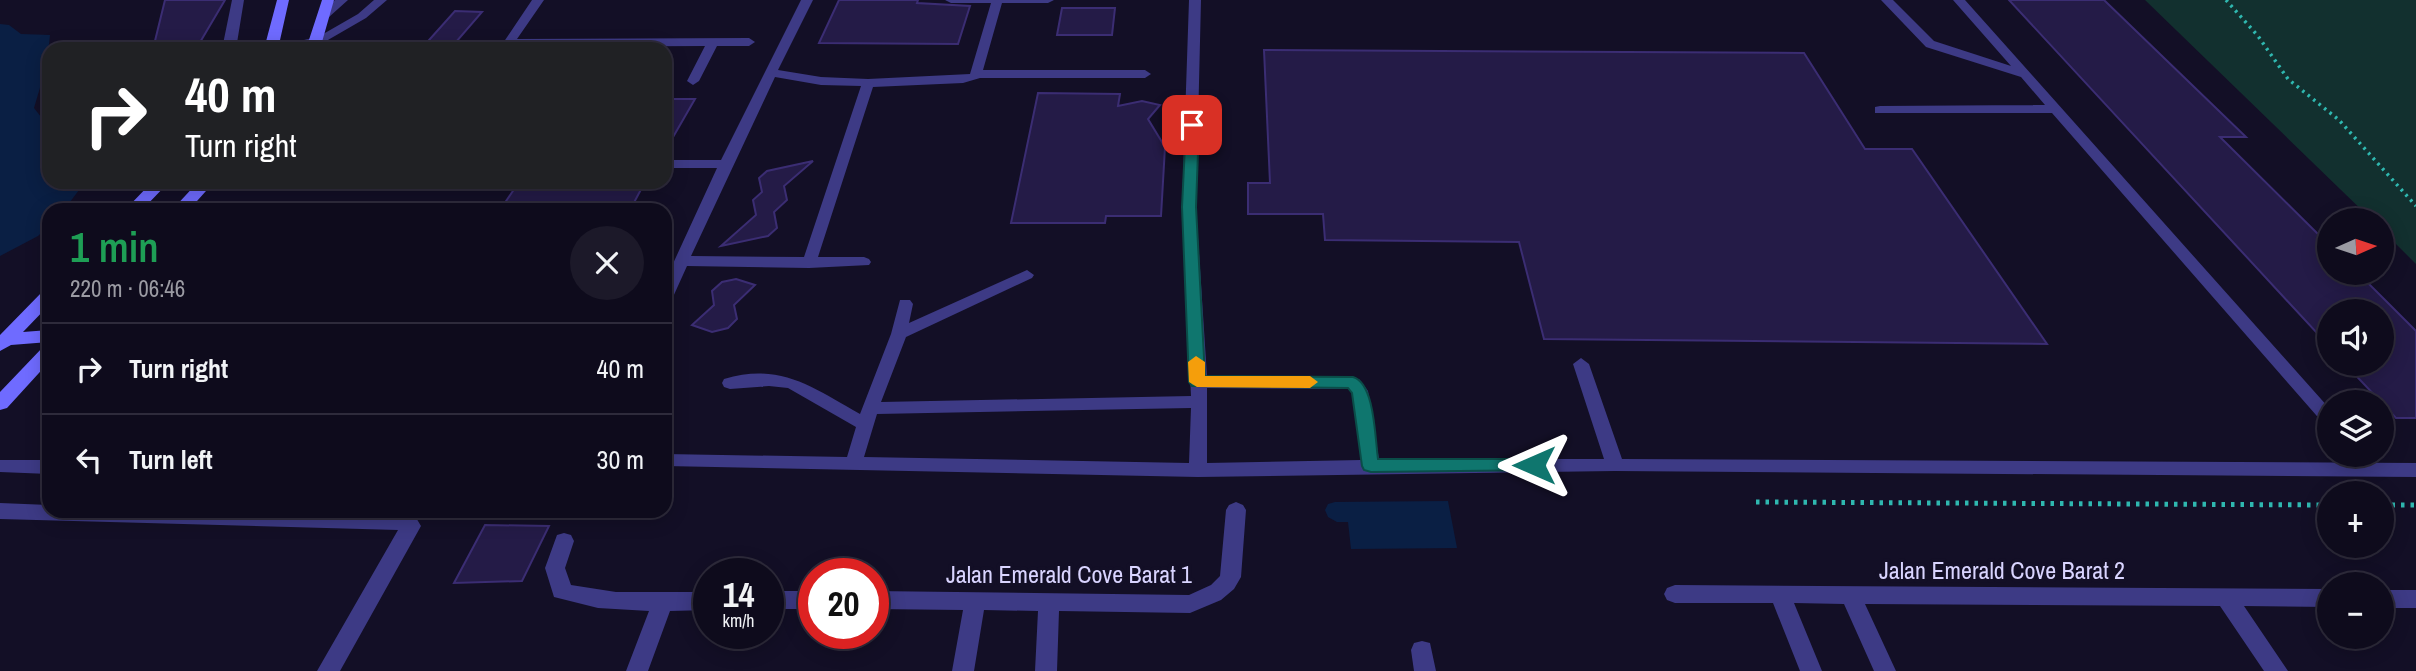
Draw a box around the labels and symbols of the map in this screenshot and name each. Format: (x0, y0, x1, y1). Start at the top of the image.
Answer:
pin (1162, 95, 1222, 155)
north arrow (2317, 208, 2394, 285)
position arrow (1497, 428, 1571, 502)
street label: Jalan Emerald Cove Barat 2 (1879, 554, 2125, 586)
speed limit sign: 20 (798, 558, 889, 649)
street label: Jalan Emerald Cove Barat 1 (946, 558, 1192, 590)

